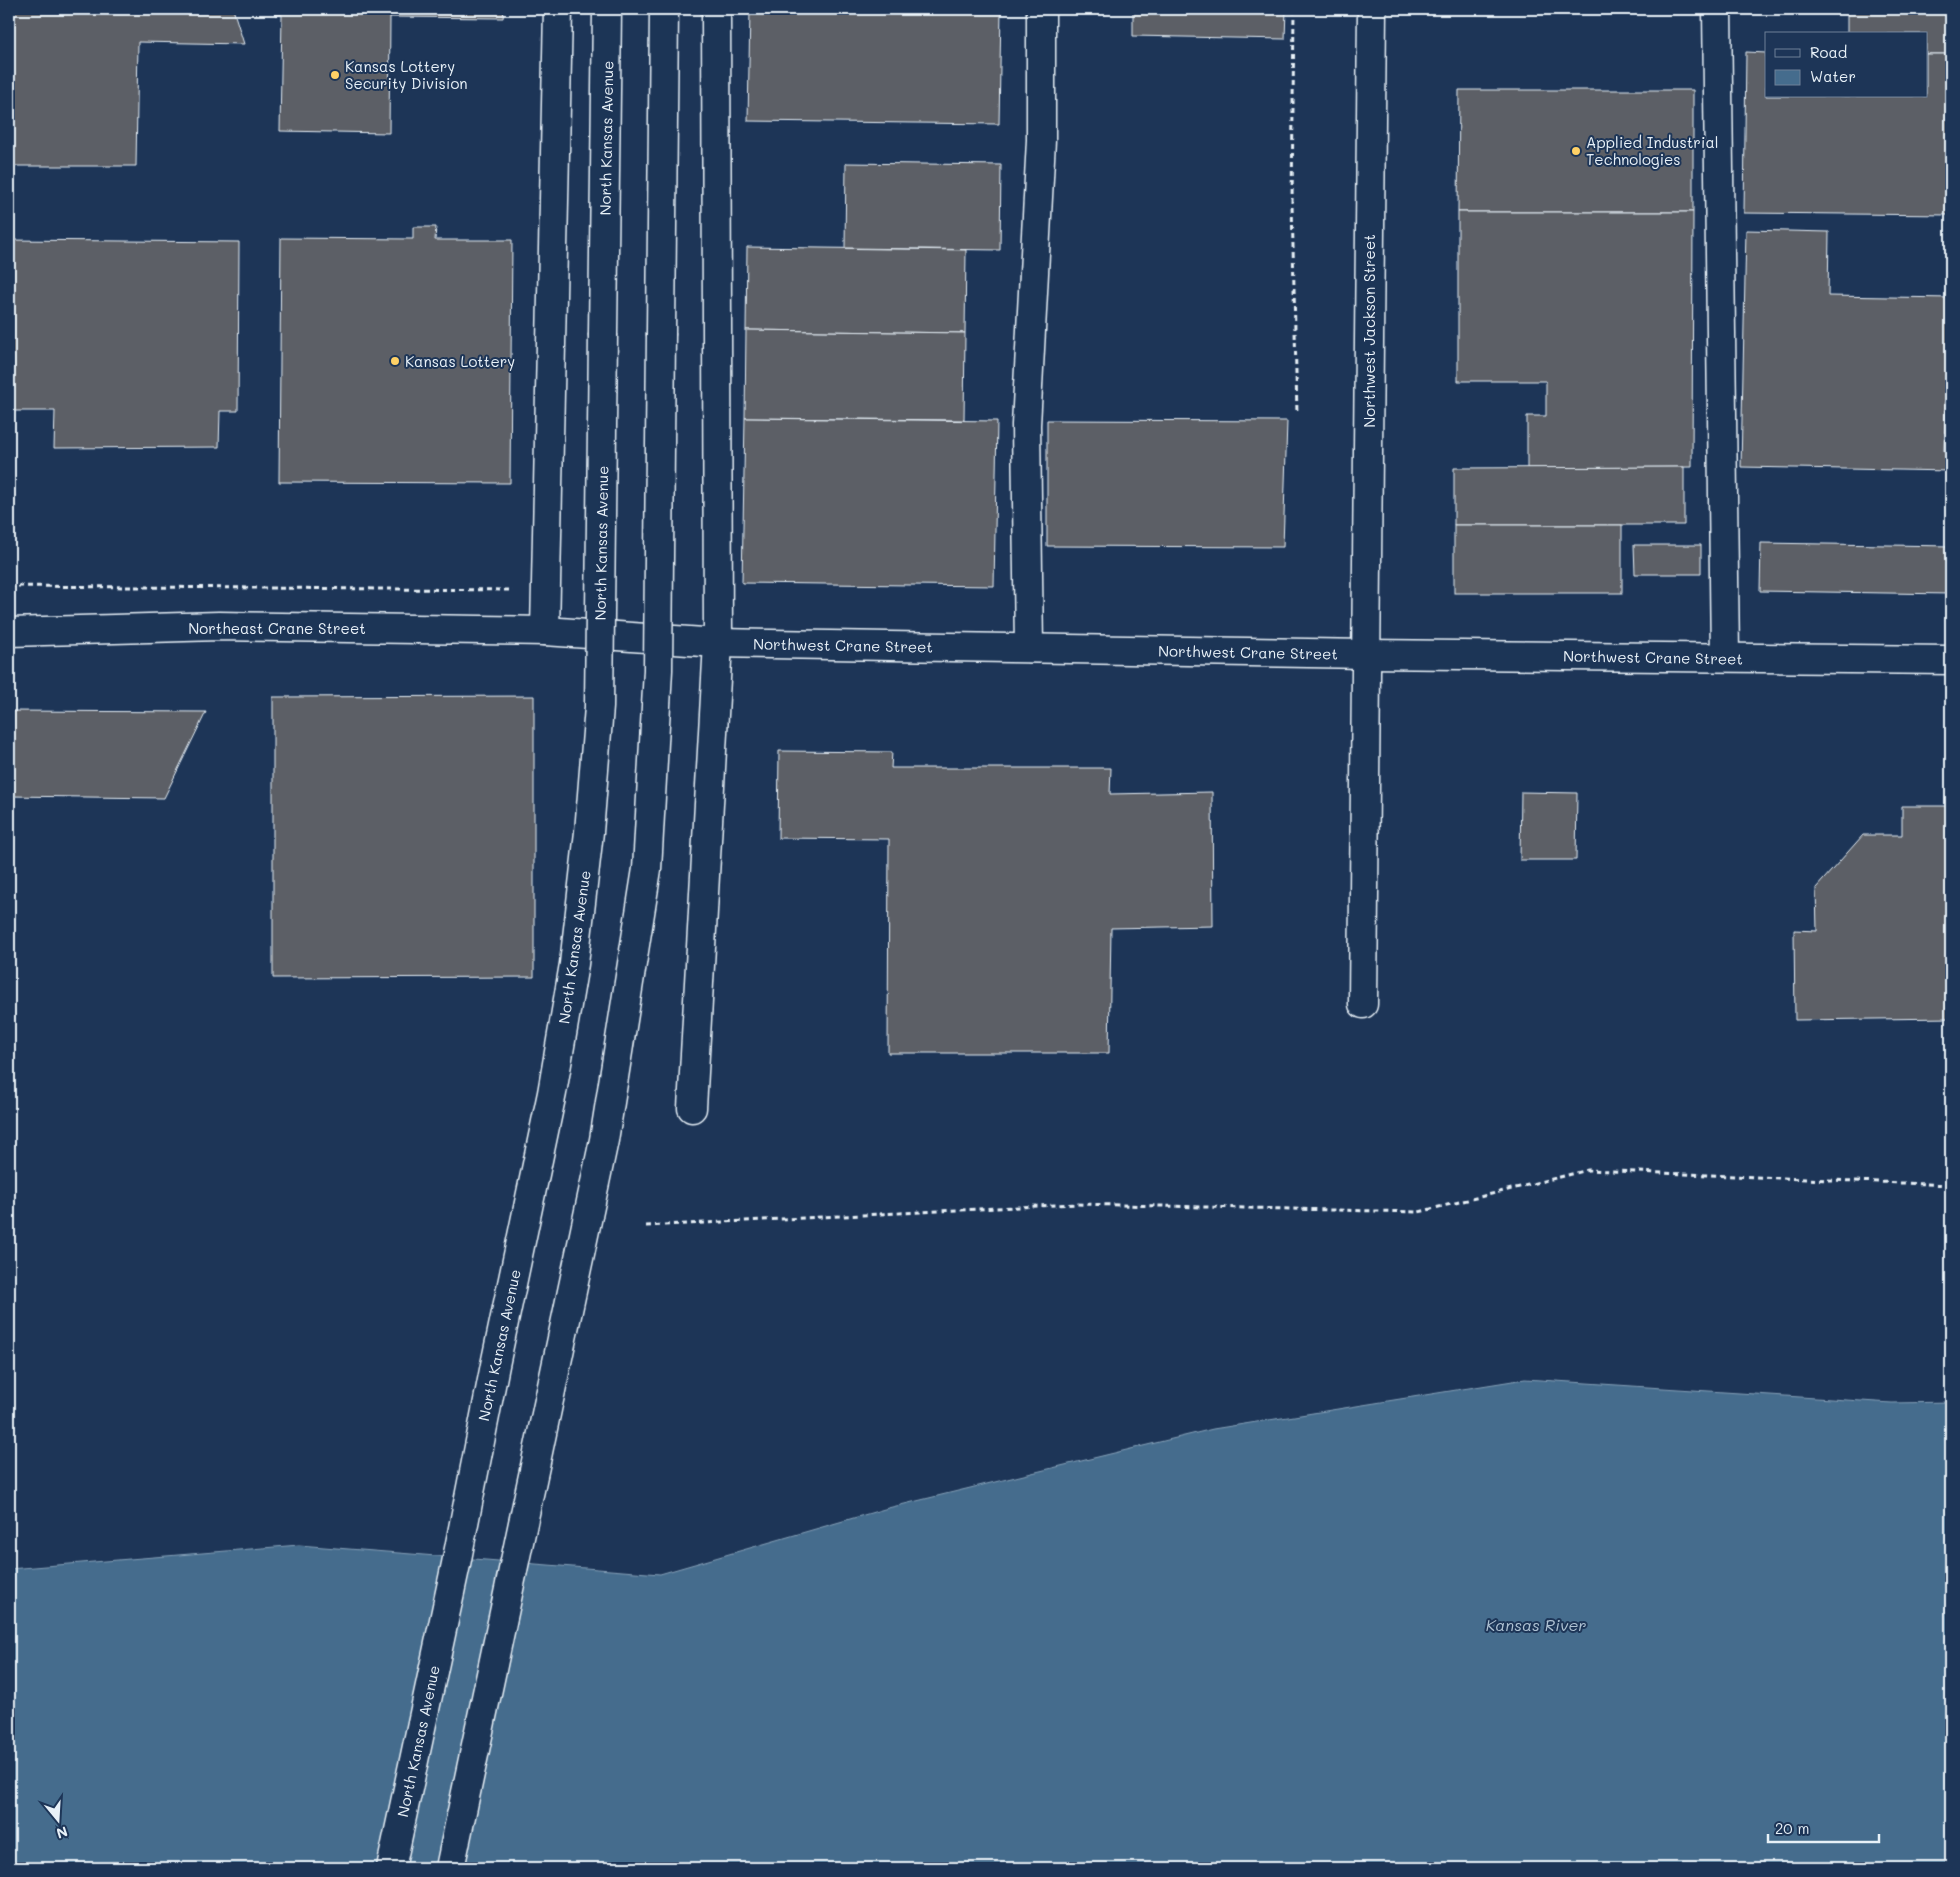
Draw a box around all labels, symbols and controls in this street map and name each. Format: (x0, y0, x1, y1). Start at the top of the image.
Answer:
legend (1765, 32, 1928, 98)
text: Road (1810, 42, 1847, 62)
place label: Kansas Lottery Security Division (345, 56, 468, 93)
street label: North Kansas Avenue (595, 60, 617, 216)
text: Water (1810, 66, 1856, 86)
marker: Kansas Lottery Security Division (329, 69, 341, 81)
place label: Applied Industrial Technologies (1586, 132, 1719, 169)
marker: Applied Industrial Technologies (1570, 145, 1582, 157)
street label: Northwest Jackson Street (1359, 234, 1379, 428)
place label: Kansas Lottery (405, 351, 515, 371)
marker: Kansas Lottery (389, 355, 401, 367)
street label: North Kansas Avenue (590, 465, 612, 621)
street label: Northeast Crane Street (188, 618, 366, 638)
street label: Northwest Crane Street (753, 633, 933, 657)
street label: Northwest Crane Street (1158, 640, 1338, 664)
street label: Northwest Crane Street (1563, 645, 1743, 669)
street label: North Kansas Avenue (553, 869, 595, 1025)
street label: North Kansas Avenue (473, 1267, 525, 1423)
water label: Kansas River (1486, 1614, 1586, 1635)
street label: North Kansas Avenue (392, 1663, 444, 1819)
north arrow (32, 1794, 82, 1844)
scale bar (1768, 1812, 1879, 1844)
text: 20 m (1775, 1818, 1809, 1838)
text: N (54, 1822, 70, 1844)

